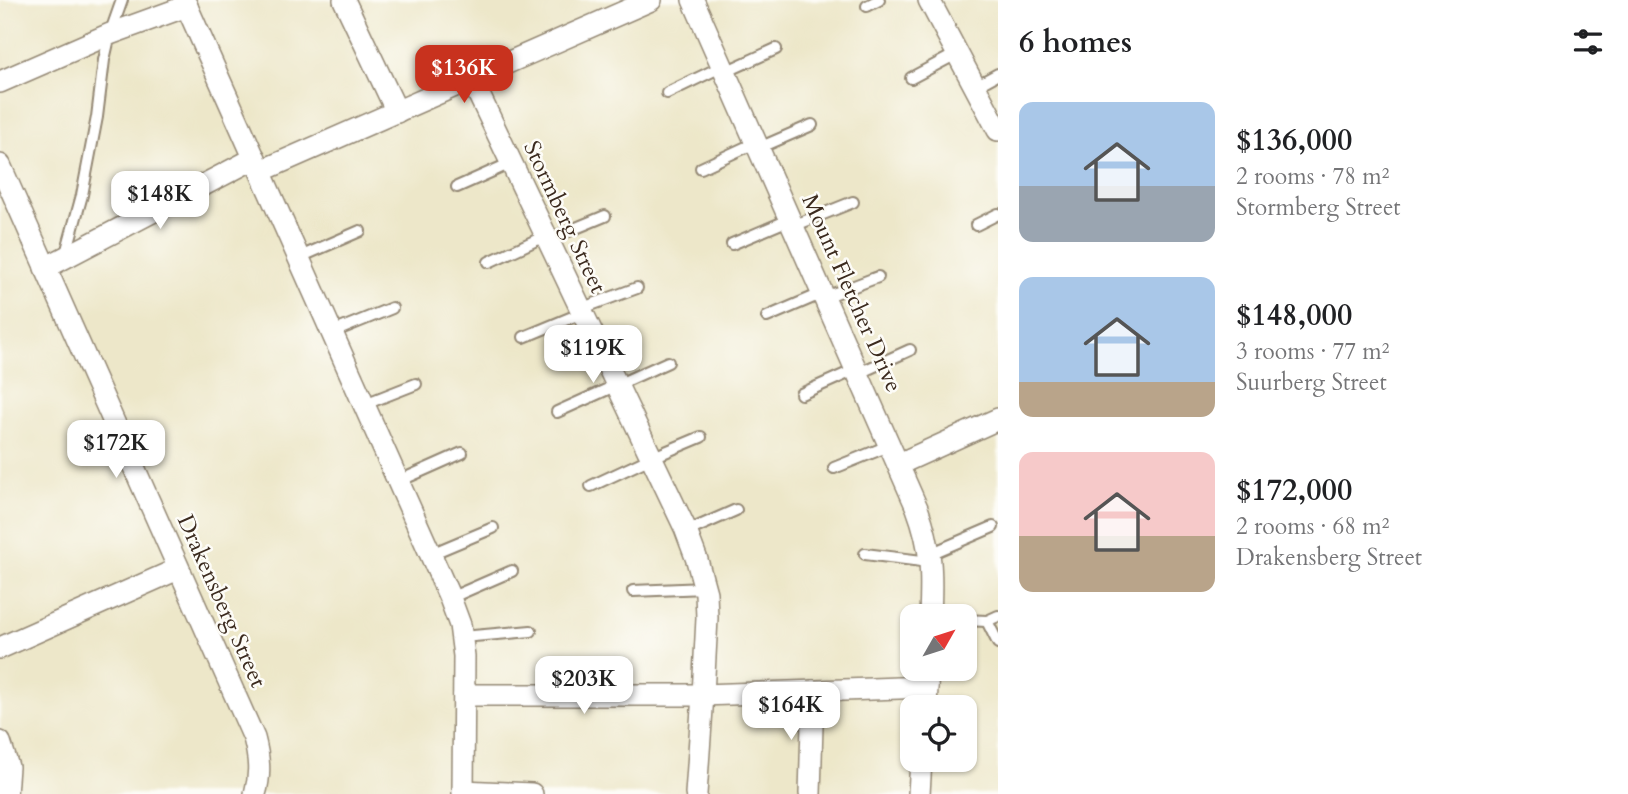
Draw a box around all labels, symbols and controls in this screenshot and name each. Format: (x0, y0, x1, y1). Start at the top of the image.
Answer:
text: 6 homes (1019, 22, 1132, 63)
icon: filters (1569, 23, 1607, 61)
pin: $136K (415, 46, 513, 105)
text: $136K (431, 52, 497, 83)
text: $136,000 (1236, 120, 1352, 161)
icon: home (1075, 130, 1159, 214)
street label: Stormberg Street (516, 136, 614, 298)
text: 2 rooms · 78 m² (1236, 161, 1389, 192)
pin: $148K (111, 172, 209, 231)
text: $148K (127, 178, 193, 209)
street label: Mount Fletcher Drive (794, 189, 910, 397)
text: Stormberg Street (1236, 192, 1401, 223)
text: $148,000 (1236, 295, 1352, 336)
icon: home (1075, 305, 1159, 389)
pin: $119K (544, 326, 642, 385)
text: $119K (560, 332, 626, 363)
text: 3 rooms · 77 m² (1236, 336, 1389, 367)
text: Suurberg Street (1236, 367, 1387, 398)
pin: $172K (67, 420, 165, 480)
text: $172K (83, 427, 149, 458)
text: $172,000 (1236, 470, 1352, 511)
icon: home (1075, 480, 1159, 564)
street label: Drakensberg Street (170, 510, 274, 692)
text: 2 rooms · 68 m² (1236, 511, 1389, 542)
text: Drakensberg Street (1236, 542, 1422, 573)
north arrow (900, 604, 976, 681)
map controls (900, 604, 977, 772)
pin: $203K (535, 656, 633, 716)
text: $203K (551, 663, 617, 694)
pin: $164K (742, 682, 840, 742)
text: $164K (758, 689, 824, 720)
button: locate (900, 695, 977, 772)

